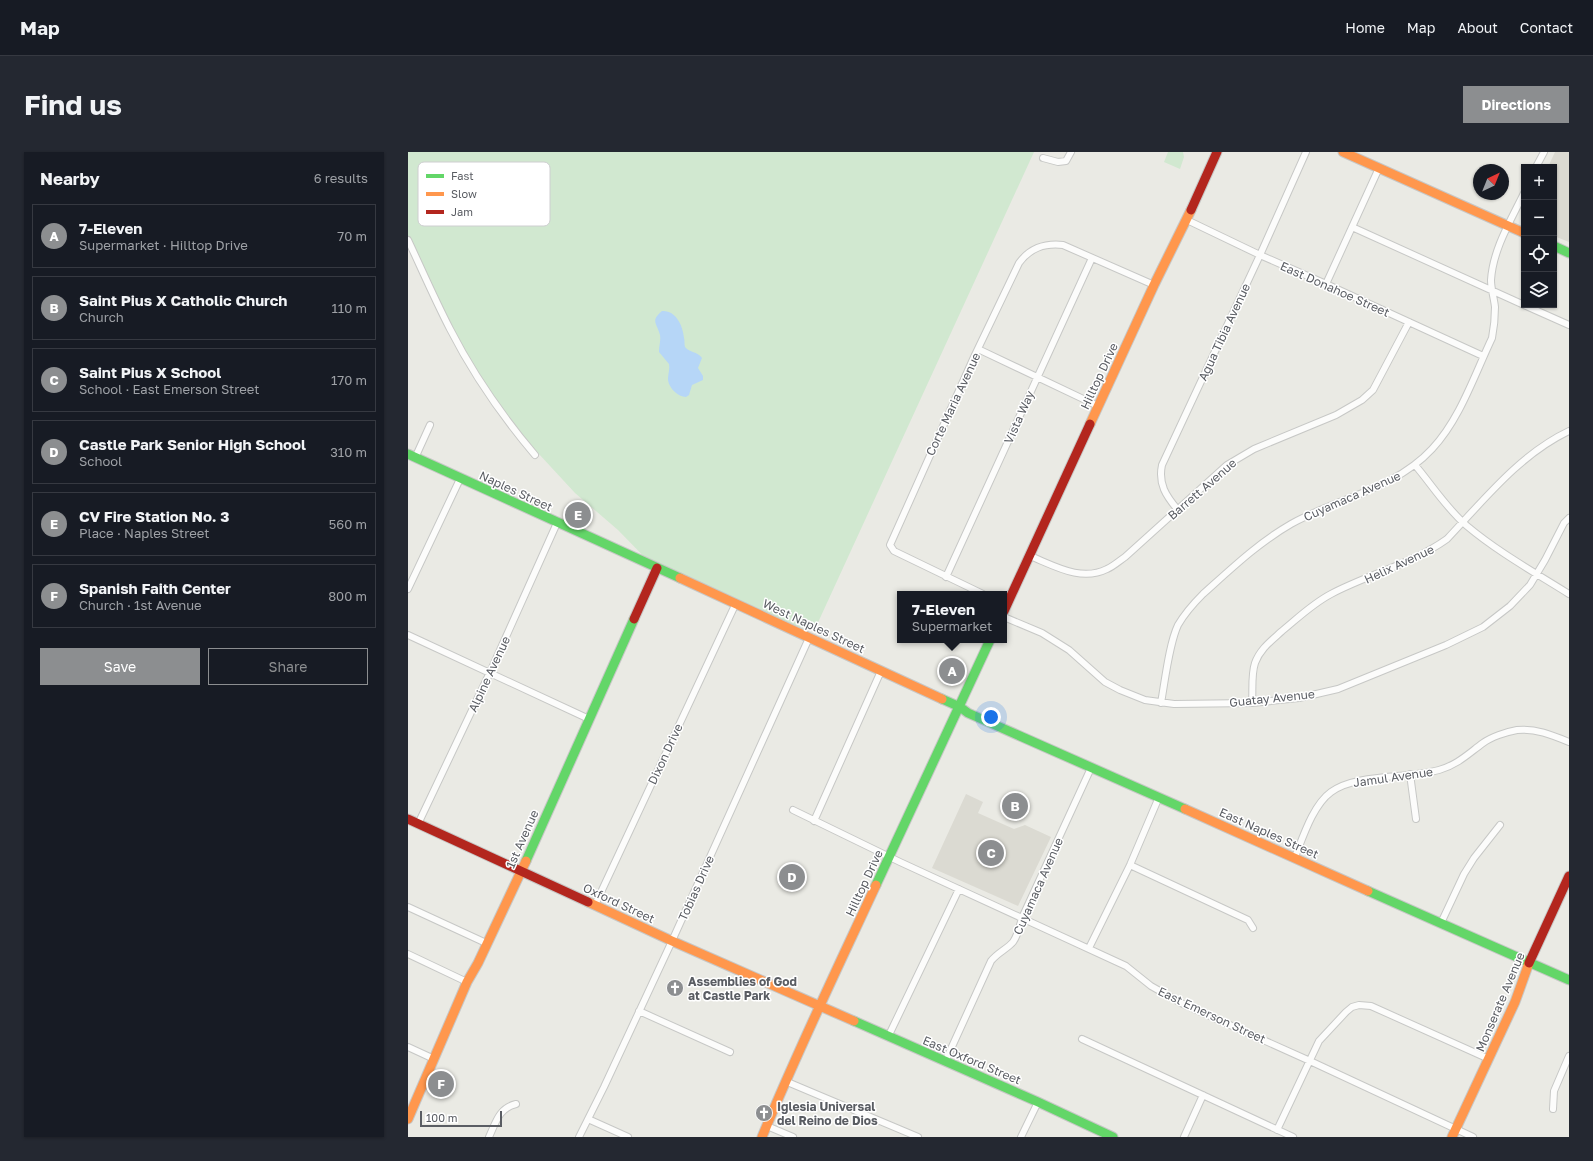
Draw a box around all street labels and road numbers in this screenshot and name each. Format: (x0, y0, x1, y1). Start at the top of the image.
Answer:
street label: East Donahoe Street (1278, 258, 1392, 320)
street label: Agua Tibia Avenue (1195, 281, 1253, 383)
street label: Hilltop Drive (1077, 340, 1121, 412)
street label: Corte Maria Avenue (922, 350, 984, 458)
street label: Vista Way (1001, 388, 1037, 446)
street label: Barrett Avenue (1165, 455, 1239, 523)
street label: Naples Street (477, 468, 555, 515)
street label: Cuyamaca Avenue (1301, 468, 1403, 524)
street label: Helix Avenue (1362, 541, 1436, 587)
street label: West Naples Street (761, 596, 868, 656)
street label: Alpine Avenue (465, 634, 513, 714)
street label: Guatay Avenue (1229, 686, 1315, 710)
street label: Dixon Drive (644, 721, 686, 787)
street label: Jamul Avenue (1352, 764, 1434, 790)
street label: East Naples Street (1217, 804, 1321, 862)
street label: 1st Avenue (502, 807, 542, 871)
street label: Cuyamaca Avenue (1010, 835, 1066, 937)
street label: Hilltop Drive (842, 847, 886, 919)
street label: Tobias Drive (675, 853, 717, 923)
street label: Oxford Street (581, 880, 657, 926)
street label: Monserate Avenue (1472, 950, 1528, 1054)
street label: East Emerson Street (1156, 983, 1268, 1047)
street label: East Oxford Street (921, 1033, 1024, 1088)

